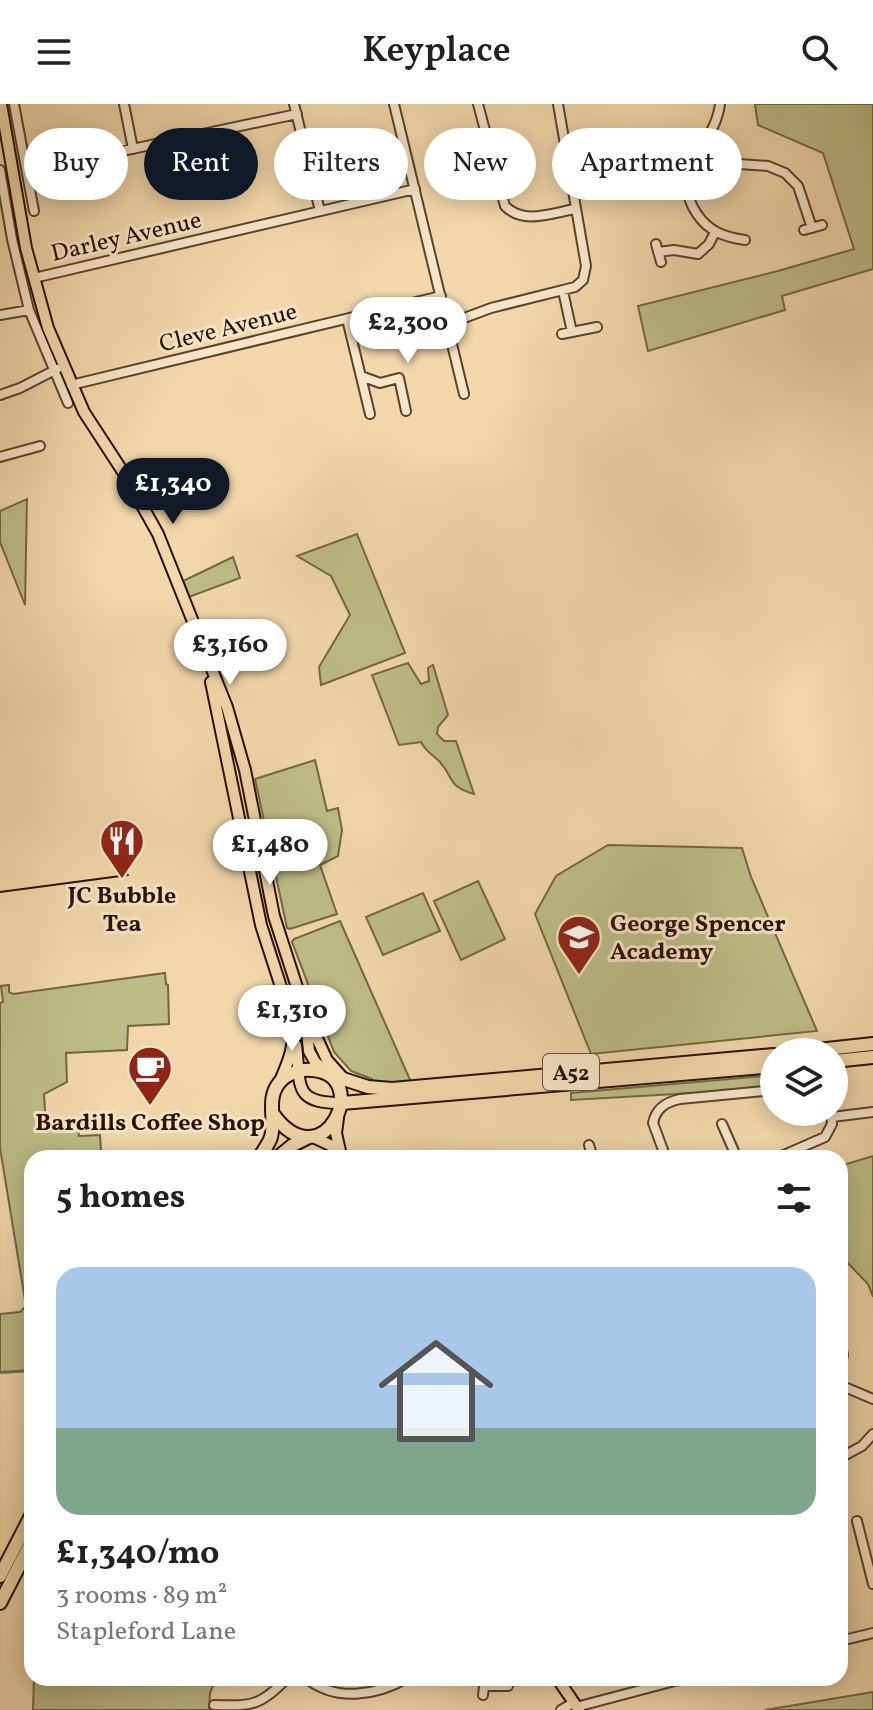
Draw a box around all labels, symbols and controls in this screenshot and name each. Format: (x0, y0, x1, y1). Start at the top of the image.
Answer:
text: Keyplace (362, 27, 511, 77)
icon: menu (32, 30, 76, 74)
icon: search (797, 30, 841, 74)
chip: Buy (24, 128, 128, 200)
chip: Rent (144, 128, 258, 200)
chip: Filters (274, 128, 408, 200)
chip: New (424, 128, 536, 200)
chip: Apartment (552, 128, 742, 200)
street label: Darley Avenue (48, 204, 205, 272)
street label: Cleve Avenue (156, 295, 301, 363)
pin: £2,300 (343, 297, 473, 365)
text: £2,300 (368, 305, 448, 341)
pin: £1,340 (108, 458, 238, 526)
text: £1,340 (134, 466, 212, 502)
pin: £3,160 (165, 619, 295, 687)
text: £3,160 (192, 627, 268, 663)
restaurant icon: JC Bubble Tea (98, 817, 146, 880)
pin: £1,480 (205, 819, 335, 887)
text: £1,480 (231, 827, 309, 863)
place label: JC Bubble Tea (67, 880, 176, 942)
place label: George Spencer Academy (610, 908, 786, 970)
school or university icon: George Spencer Academy (555, 913, 603, 976)
pin: £1,310 (227, 985, 357, 1053)
text: £1,310 (256, 993, 328, 1029)
map controls (760, 1038, 848, 1126)
button: layers (760, 1038, 848, 1126)
cafe icon: Bardills Coffee Shop (126, 1044, 174, 1107)
road number: A52 (543, 1054, 599, 1090)
place label: Bardills Coffee Shop (35, 1107, 265, 1141)
text: 5 homes (56, 1175, 186, 1222)
icon: filters (772, 1176, 816, 1220)
icon: home (364, 1319, 508, 1463)
text: £1,340/mo (56, 1531, 220, 1578)
text: 3 rooms · 89 m² (56, 1578, 227, 1614)
text: Stapleford Lane (56, 1614, 236, 1650)

